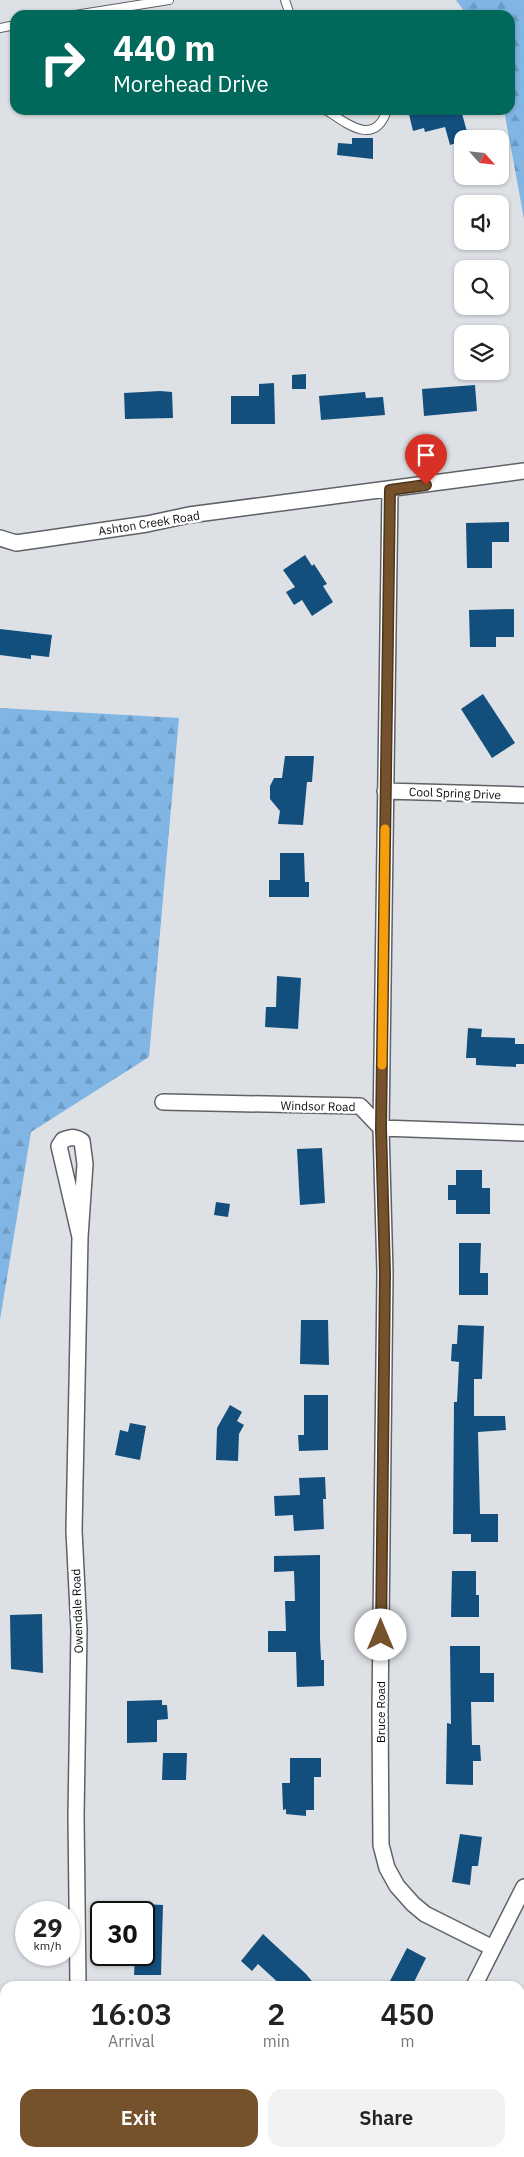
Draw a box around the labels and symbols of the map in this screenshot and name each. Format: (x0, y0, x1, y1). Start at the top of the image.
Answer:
north arrow (454, 130, 509, 185)
pin (405, 434, 447, 485)
street label: Ashton Creek Road (97, 508, 201, 538)
street label: Cool Spring Drive (409, 784, 502, 802)
street label: Windsor Road (280, 1098, 356, 1114)
street label: Owendale Road (68, 1568, 86, 1654)
position arrow (354, 1608, 406, 1660)
street label: Bruce Road (373, 1681, 388, 1743)
speed limit sign: 30 (90, 1901, 155, 1966)

